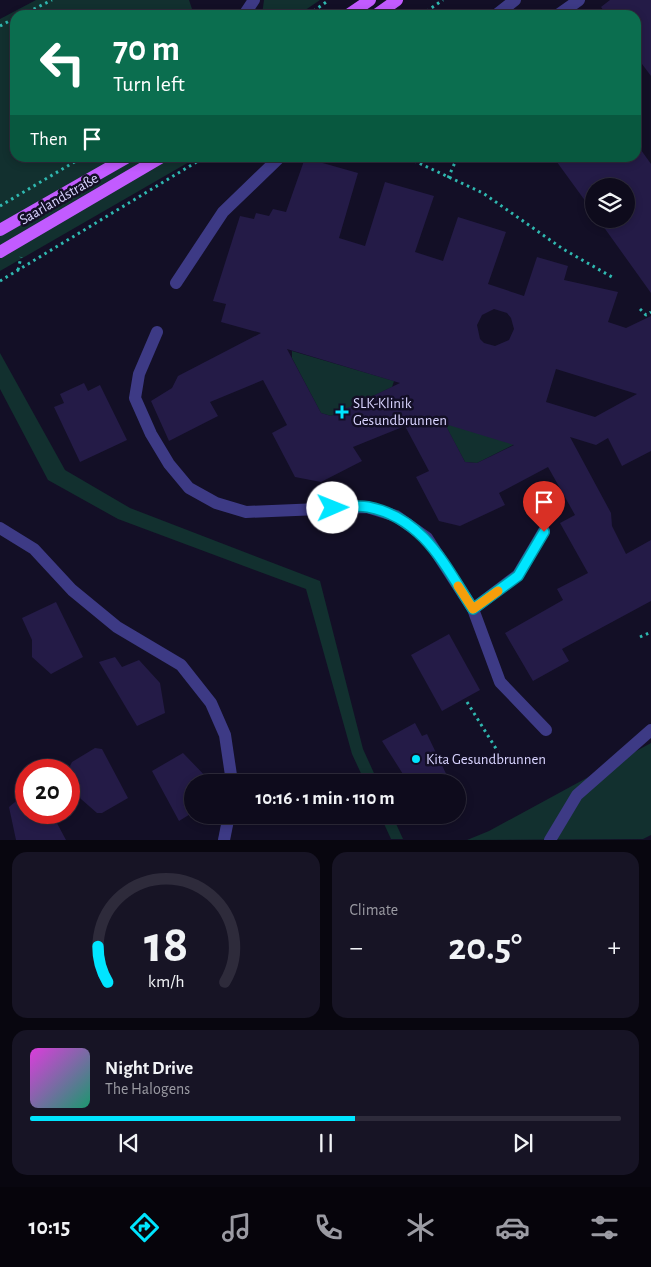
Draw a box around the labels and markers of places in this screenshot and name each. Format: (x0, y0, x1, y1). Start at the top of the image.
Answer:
place label: SLK-Klinik Gesundbrunnen (353, 396, 447, 428)
marker: SLK-Klinik Gesundbrunnen (335, 405, 349, 419)
pin (523, 481, 565, 532)
place label: Kita Gesundbrunnen (426, 752, 546, 767)
marker: Kita Gesundbrunnen (410, 753, 422, 765)

